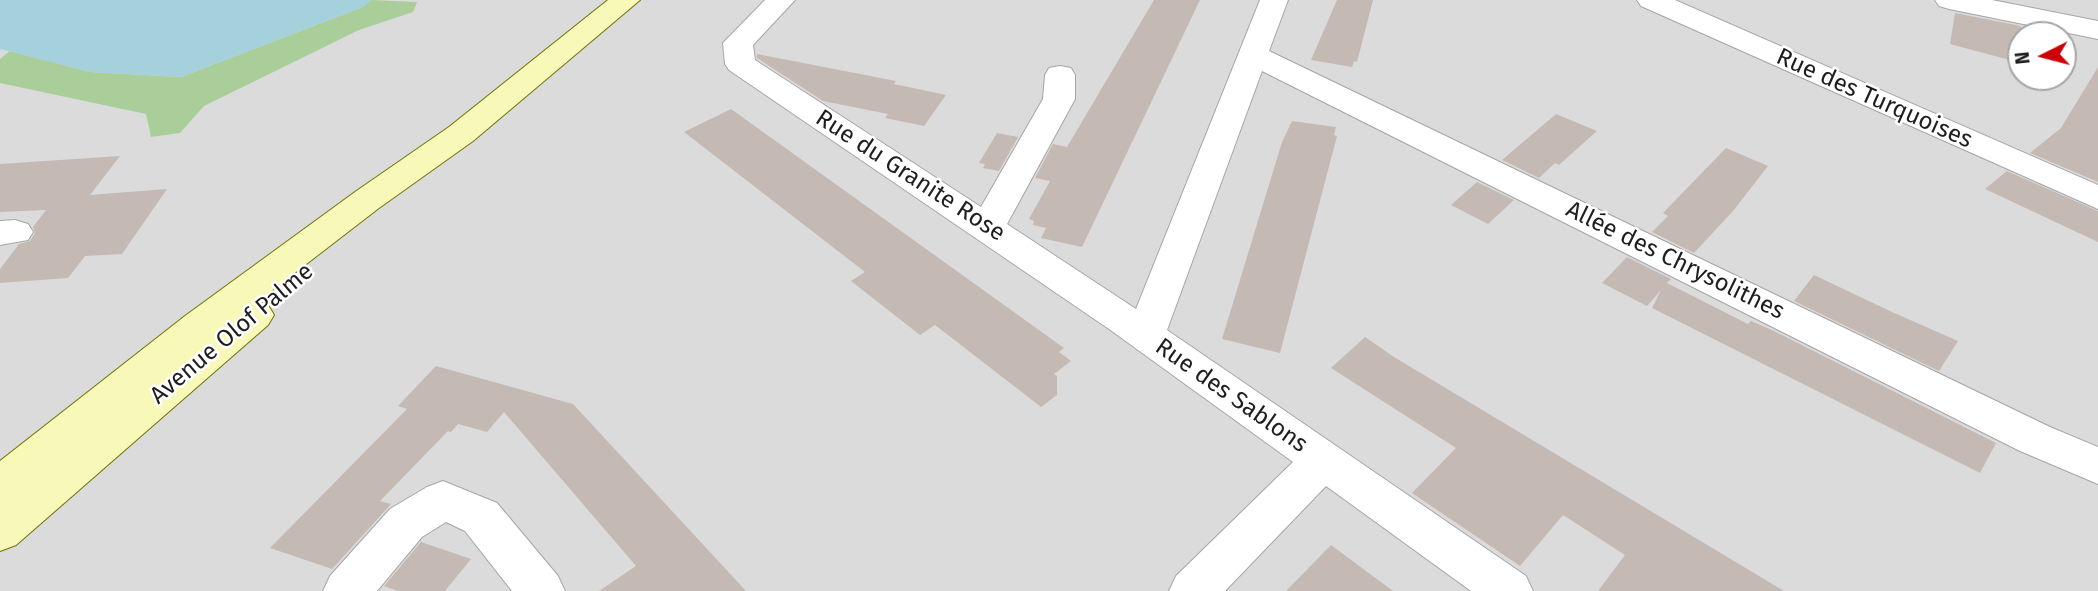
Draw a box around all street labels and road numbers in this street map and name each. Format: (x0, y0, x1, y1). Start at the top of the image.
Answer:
street label: Rue des Turquoises (1772, 43, 1976, 155)
street label: Rue du Granite Rose (810, 104, 1010, 248)
street label: Allée des Chrysolithes (1561, 196, 1789, 326)
street label: Avenue Olof Palme (145, 257, 319, 411)
street label: Rue des Sablons (1149, 333, 1313, 459)

